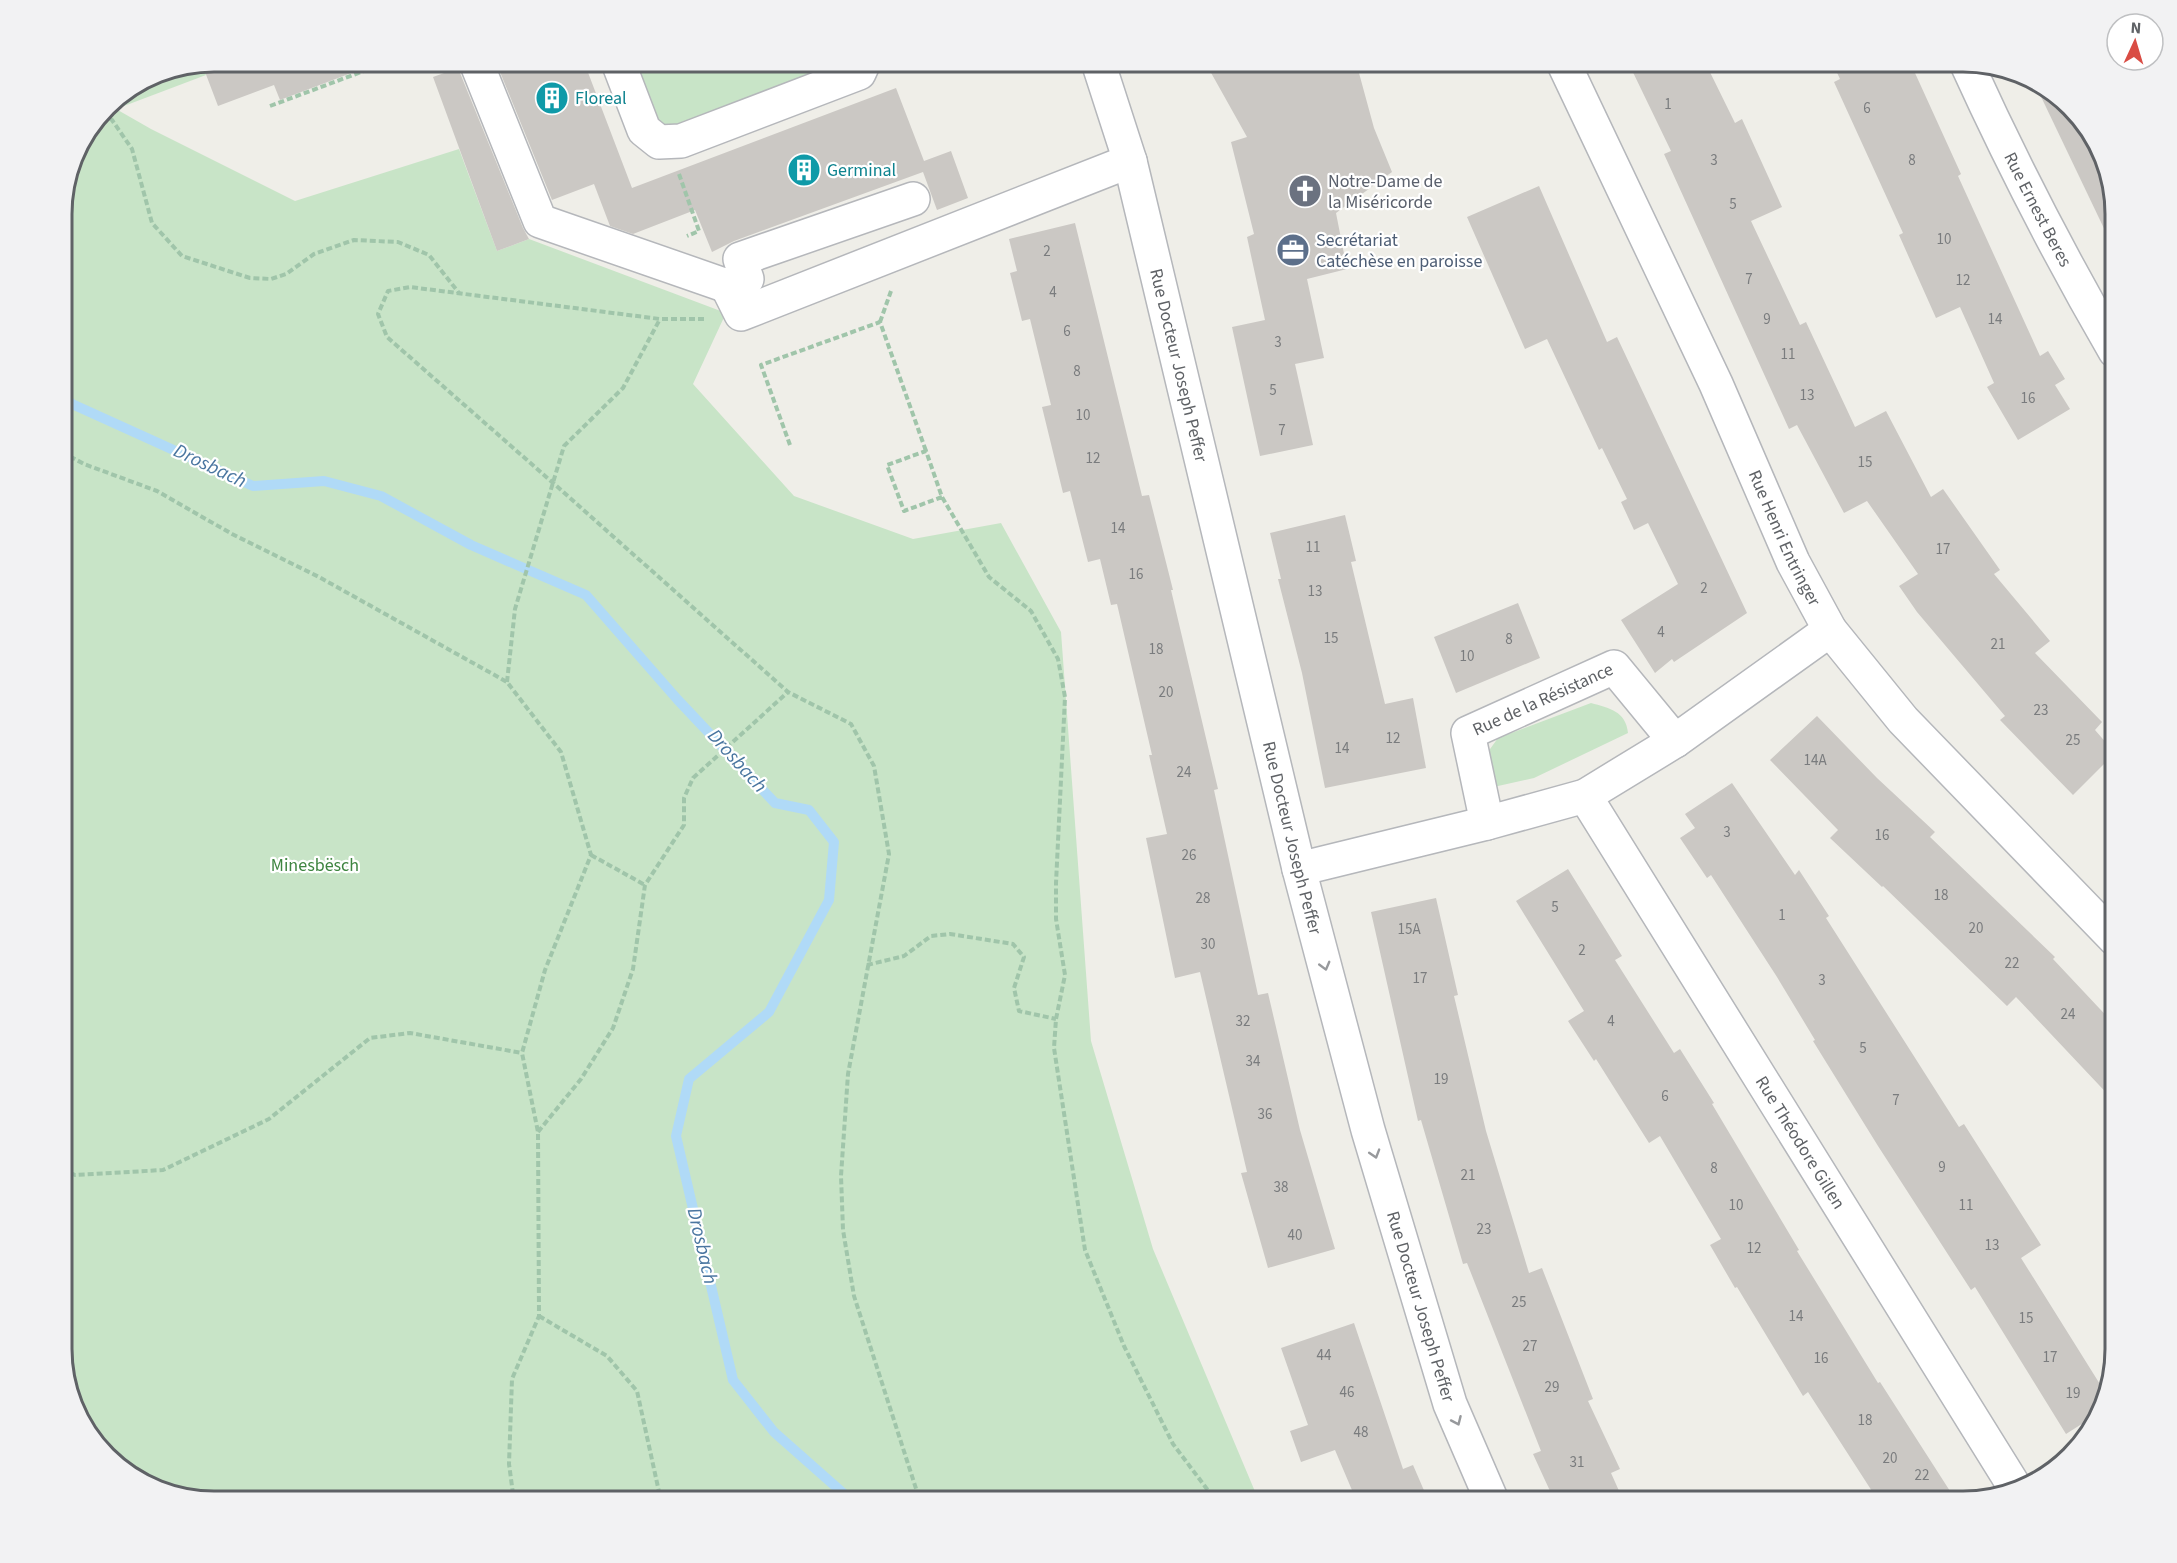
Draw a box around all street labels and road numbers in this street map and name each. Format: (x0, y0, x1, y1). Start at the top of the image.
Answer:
street label: Rue Ernest Beres (1998, 148, 2078, 271)
street label: Rue Docteur Joseph Peffer (1144, 266, 1214, 465)
street label: Rue Henri Entringer (1742, 466, 1827, 611)
street label: Rue de la Résistance (1468, 656, 1617, 742)
street label: Rue Docteur Joseph Peffer (1256, 739, 1328, 938)
street label: Rue Théodore Gillen (1750, 1071, 1851, 1214)
street label: Rue Docteur Joseph Peffer (1380, 1208, 1461, 1406)

